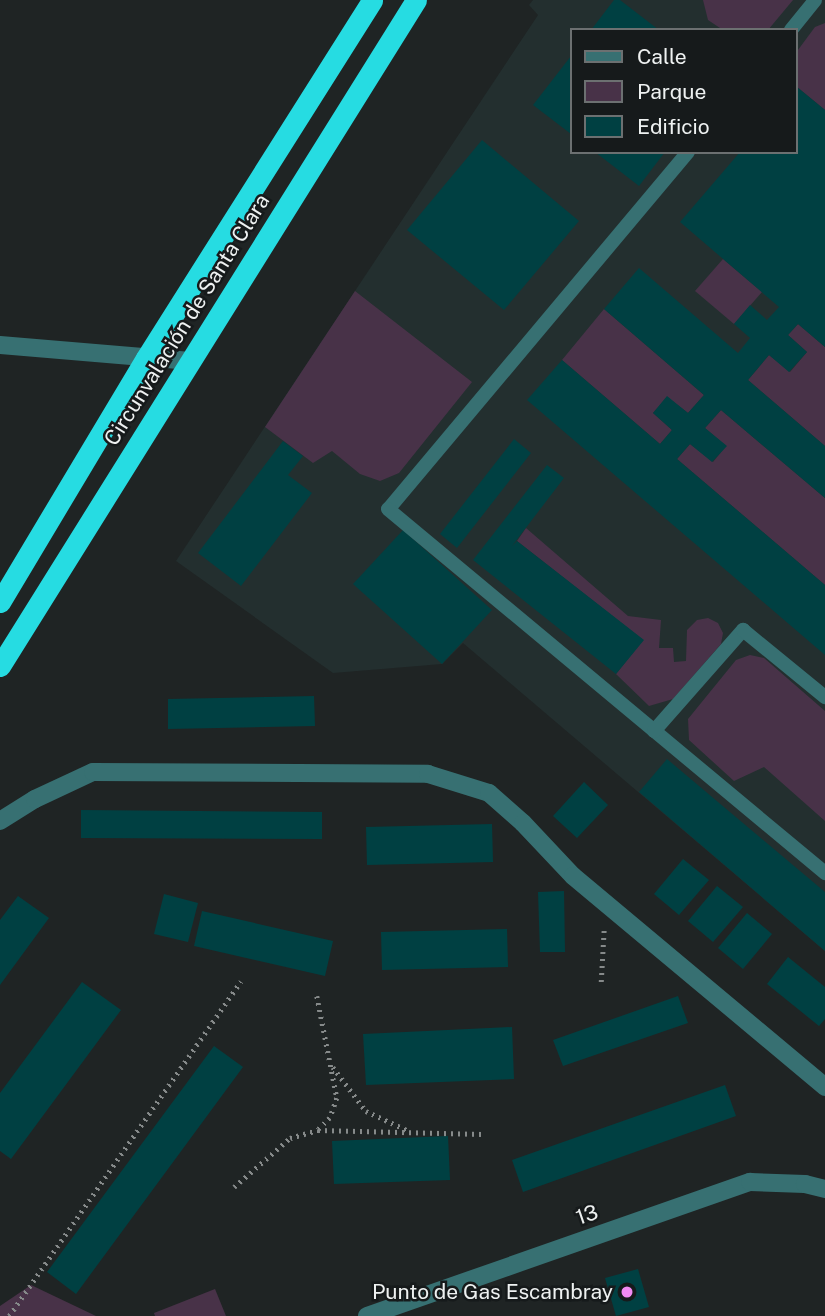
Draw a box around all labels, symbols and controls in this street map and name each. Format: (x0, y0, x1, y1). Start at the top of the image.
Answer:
legend (570, 28, 797, 154)
text: Calle (637, 44, 687, 69)
text: Parque (637, 79, 706, 104)
text: Edificio (637, 114, 710, 139)
street label: Circunvalación de Santa Clara (99, 189, 275, 451)
street label: 13 (573, 1200, 601, 1230)
place label: Punto de Gas Escambray (371, 1279, 613, 1305)
marker: Punto de Gas Escambray (619, 1284, 635, 1300)

